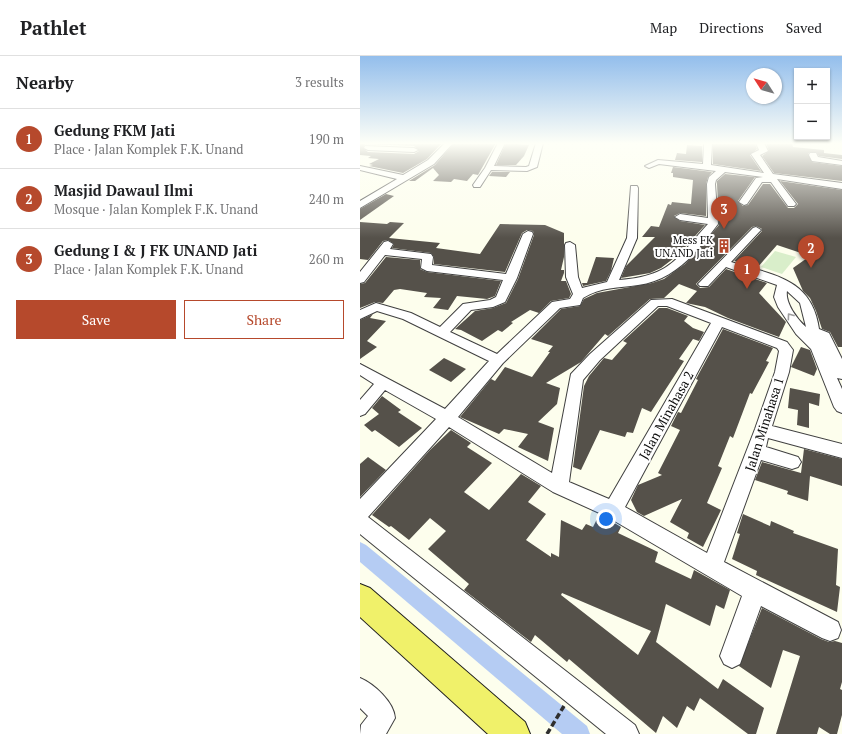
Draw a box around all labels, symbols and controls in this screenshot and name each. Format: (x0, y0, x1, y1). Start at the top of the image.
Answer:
text: Pathlet (20, 15, 86, 40)
text: Map (650, 18, 677, 37)
text: Directions (699, 18, 764, 37)
text: Saved (786, 18, 822, 37)
north arrow (746, 68, 782, 104)
map controls (794, 68, 830, 140)
button: + (794, 68, 830, 104)
text: Nearby (16, 71, 74, 94)
text: 3 results (295, 73, 344, 91)
button: − (794, 104, 830, 140)
text: Gedung FKM Jati (54, 120, 175, 140)
text: 1 (25, 130, 33, 148)
text: 190 m (309, 130, 344, 148)
text: Place · Jalan Komplek F.K. Unand (54, 140, 244, 158)
text: Masjid Dawaul Ilmi (54, 180, 193, 200)
text: 2 (25, 190, 33, 208)
text: 240 m (309, 190, 344, 208)
pin: 3 (711, 196, 737, 229)
text: Mosque · Jalan Komplek F.K. Unand (54, 200, 258, 218)
place label: Mess FK UNAND Jati (655, 233, 714, 260)
pin: 2 (798, 235, 824, 268)
building icon: Mess FK UNAND Jati (716, 238, 732, 254)
text: Gedung I & J FK UNAND Jati (54, 240, 257, 260)
text: 3 (25, 250, 33, 268)
text: 260 m (309, 250, 344, 268)
pin: 1 (734, 256, 760, 289)
text: Place · Jalan Komplek F.K. Unand (54, 260, 244, 278)
button: Save (16, 300, 176, 339)
button: Share (184, 300, 344, 339)
one-way arrow (788, 314, 795, 321)
street label: Jalan Minahasa 2 (634, 368, 698, 462)
street label: Jalan Minahasa 1 (740, 374, 788, 474)
your location (596, 509, 616, 529)

